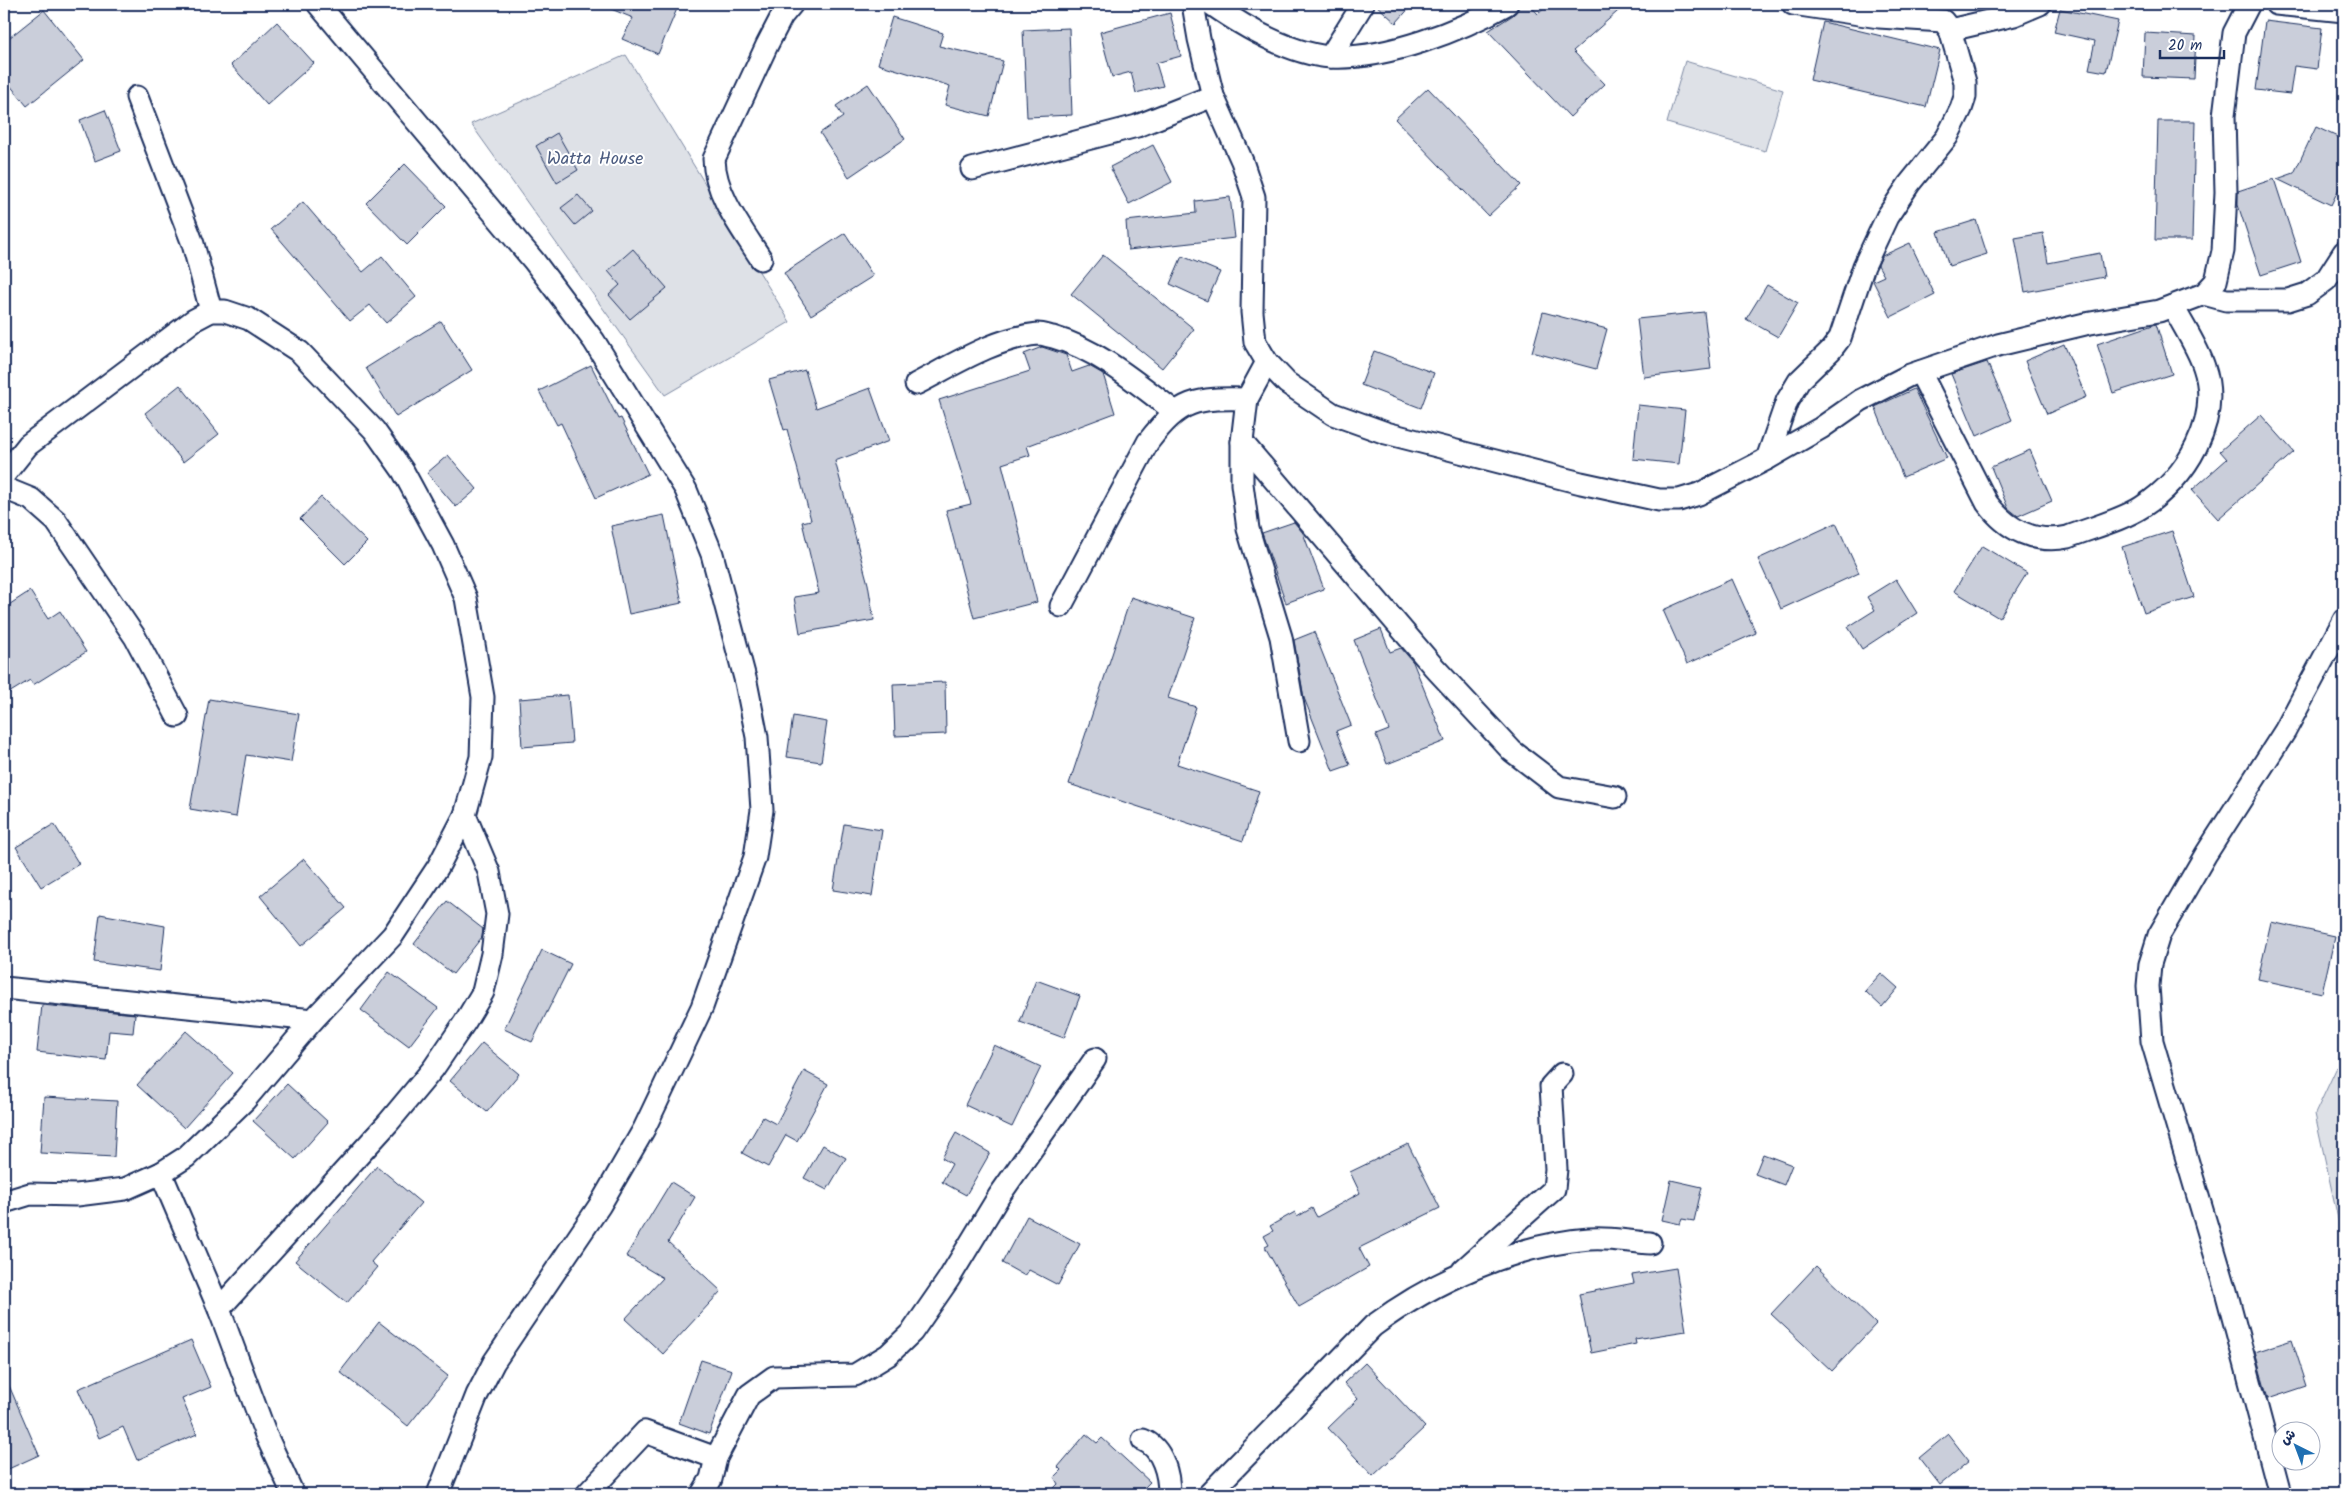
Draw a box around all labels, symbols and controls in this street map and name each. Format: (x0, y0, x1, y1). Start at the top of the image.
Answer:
scale bar (2160, 28, 2224, 60)
text: 20 m (2168, 34, 2202, 58)
park label: Watta House (547, 145, 643, 174)
north arrow (2270, 1420, 2320, 1470)
text: ش (2275, 1424, 2301, 1450)

